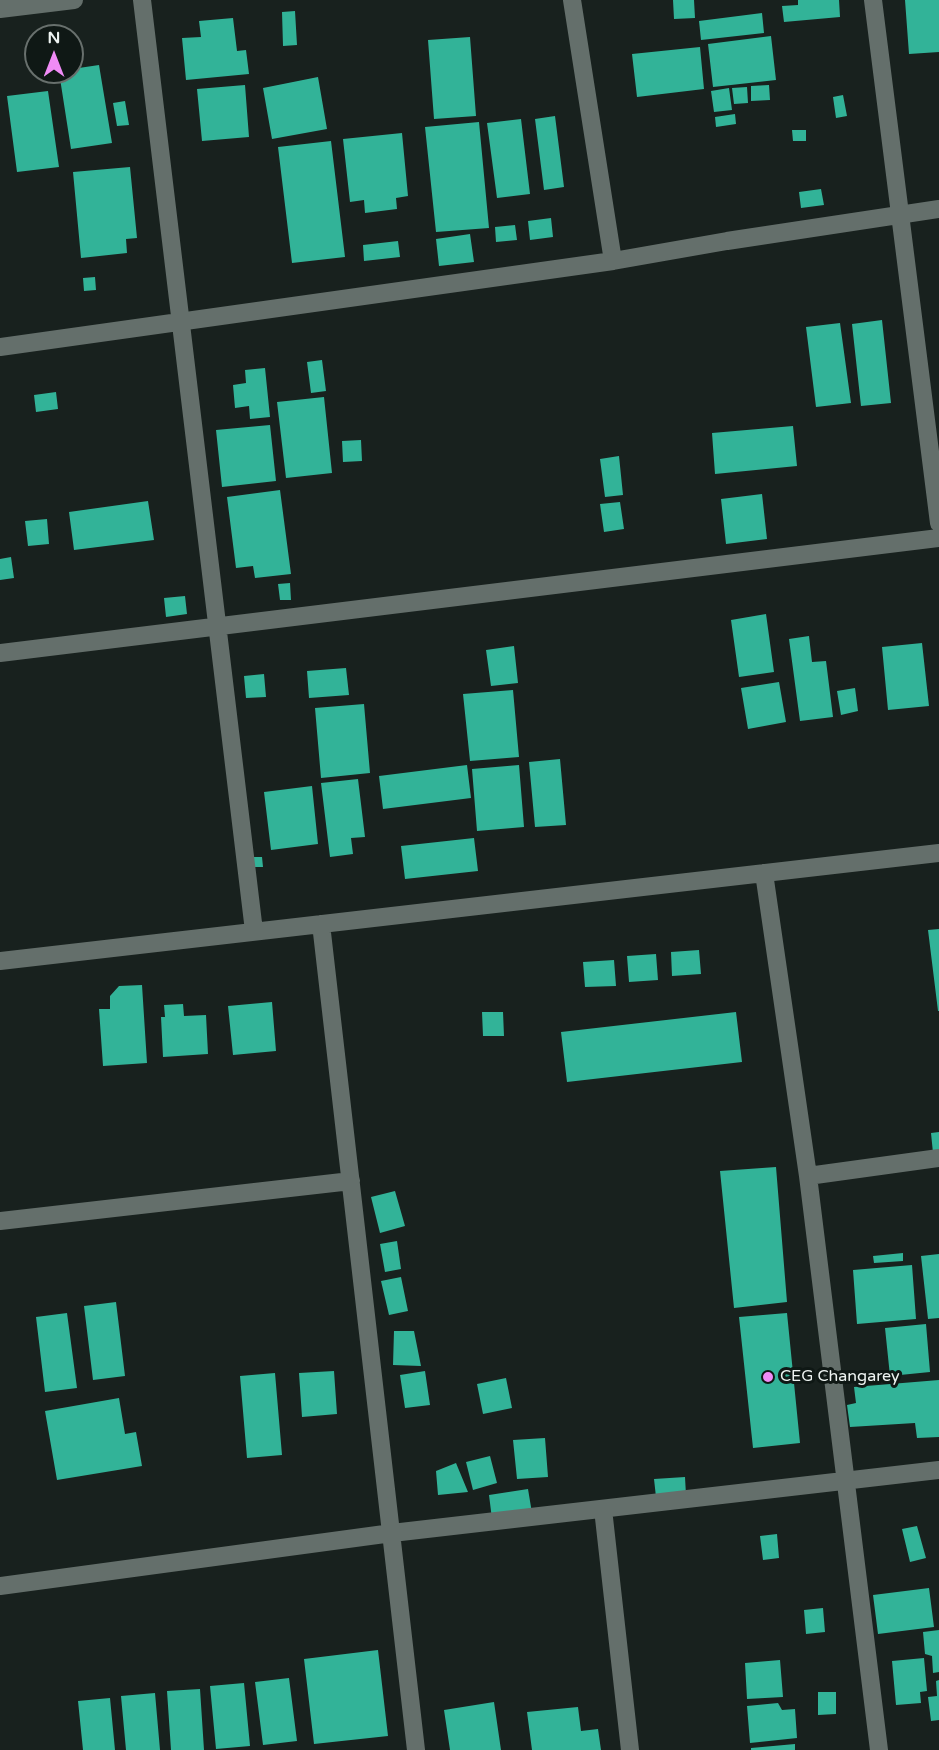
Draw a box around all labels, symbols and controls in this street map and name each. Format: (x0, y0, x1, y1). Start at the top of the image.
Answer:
north arrow (24, 24, 84, 84)
text: N (48, 28, 60, 48)
place label: CEG Changarey (780, 1367, 900, 1387)
marker: CEG Changarey (761, 1370, 775, 1384)

